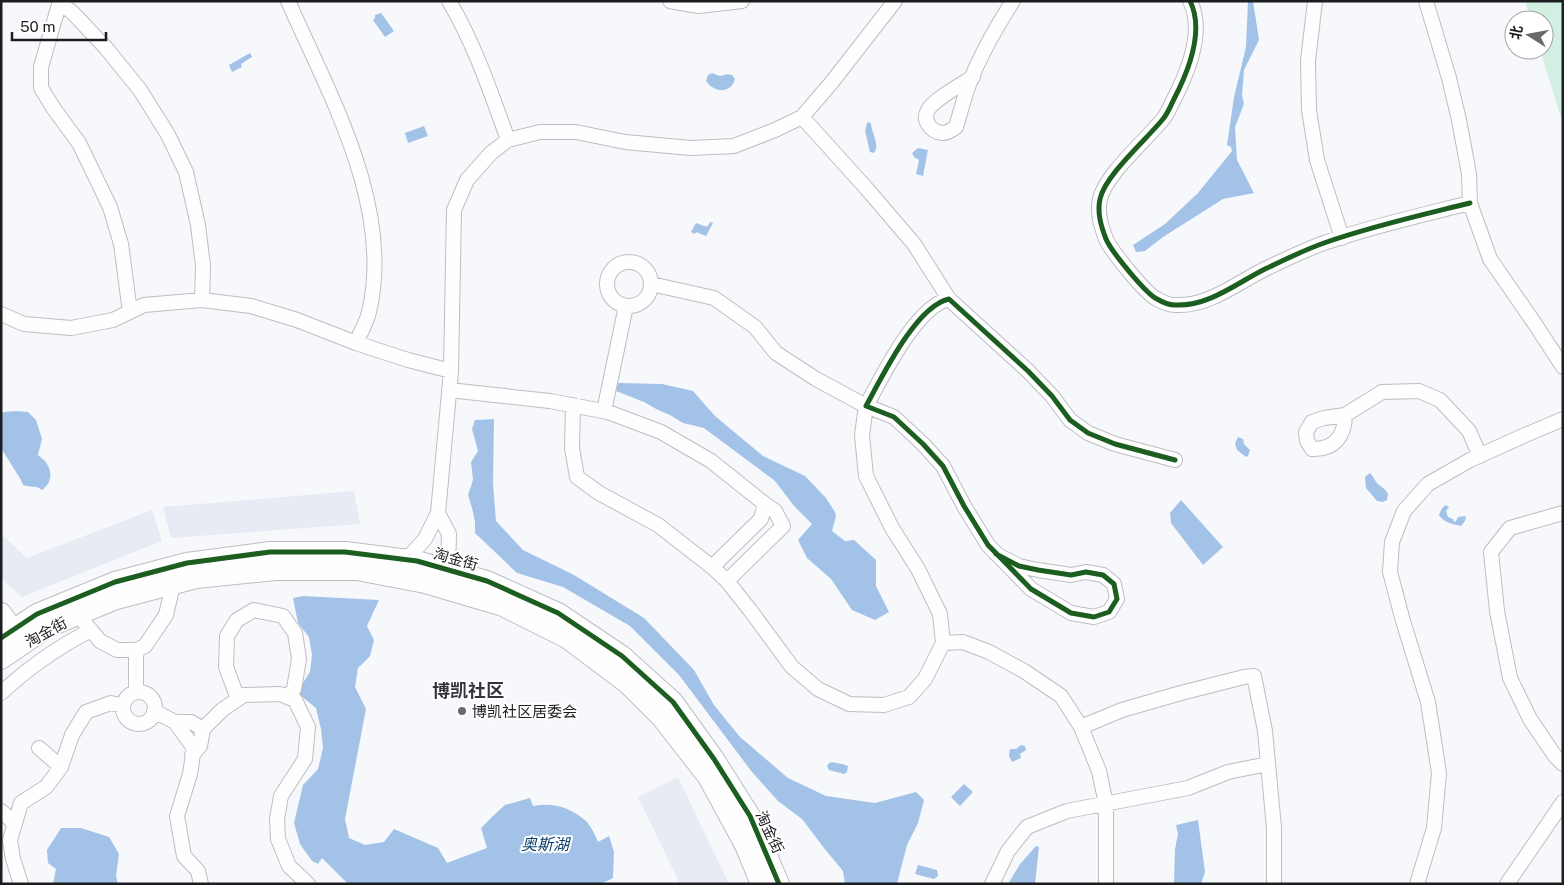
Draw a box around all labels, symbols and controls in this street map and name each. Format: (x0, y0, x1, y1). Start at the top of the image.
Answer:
scale bar (12, 10, 106, 42)
north arrow (1504, 10, 1554, 60)
text: 50 m (20, 18, 55, 35)
text: 北 (1507, 24, 1525, 41)
street label: 淘金街 (432, 545, 480, 573)
street label: 淘金街 (22, 614, 70, 650)
district label: 博凯社区 (432, 680, 504, 701)
place label: 博凯社区居委会 (472, 703, 577, 720)
marker: 博凯社区居委会 (456, 705, 468, 717)
street label: 淘金街 (753, 808, 787, 856)
water label: 奥斯湖 (521, 835, 572, 854)

